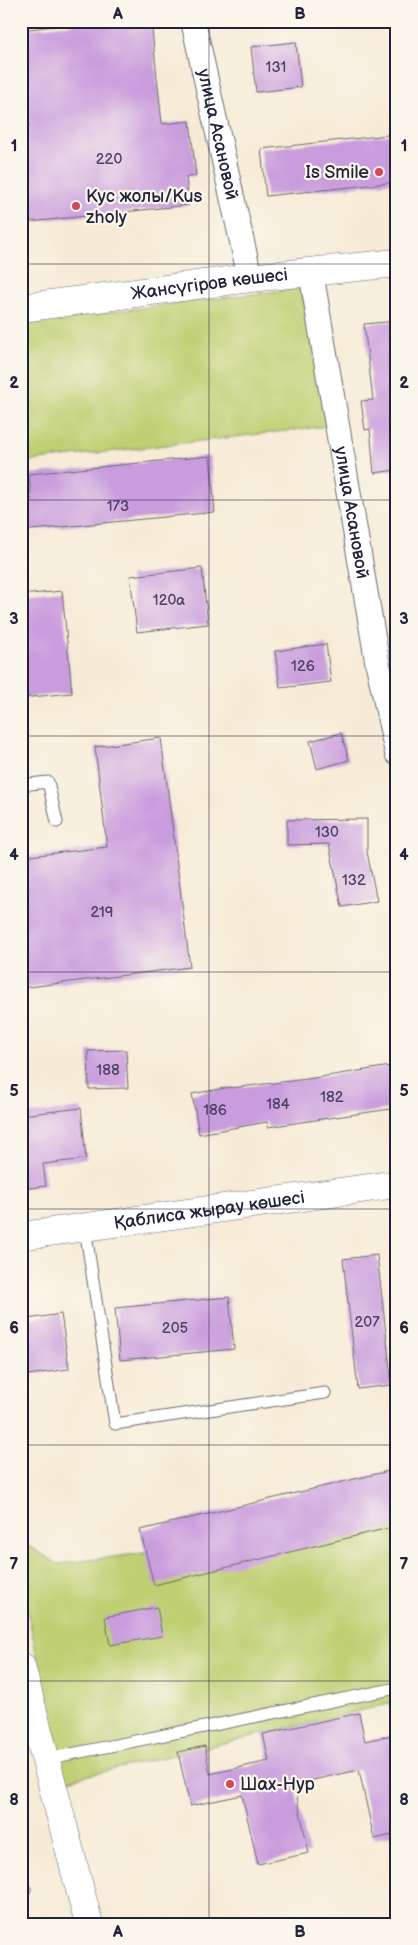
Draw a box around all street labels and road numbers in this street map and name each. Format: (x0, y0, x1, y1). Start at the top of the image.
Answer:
street label: улица Асановой (193, 67, 242, 202)
street label: Жансүгіров көшесі (130, 264, 289, 304)
street label: улица Асановой (330, 445, 373, 580)
street label: Қаблиса жырау көшесі (112, 1187, 306, 1234)

